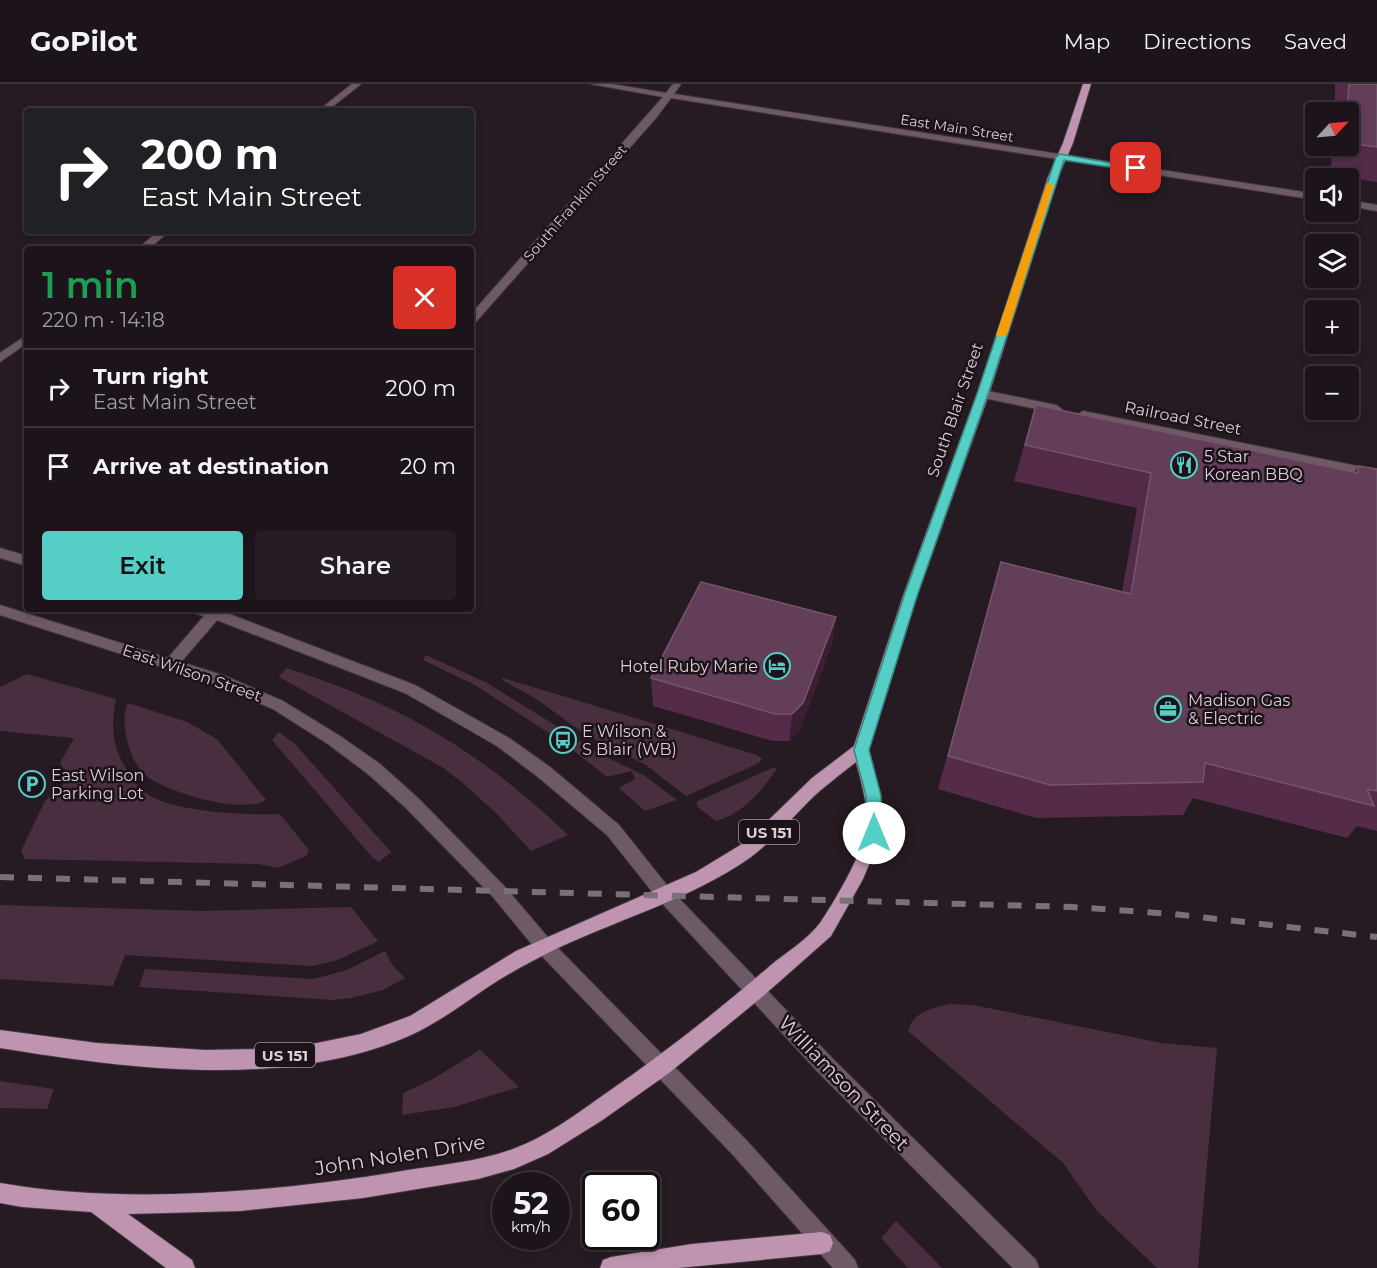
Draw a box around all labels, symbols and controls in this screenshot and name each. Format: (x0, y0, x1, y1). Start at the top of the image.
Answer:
text: GoPilot (30, 24, 138, 58)
text: Map (1064, 29, 1110, 54)
text: Directions (1143, 29, 1251, 54)
text: Saved (1284, 29, 1347, 54)
north arrow (1305, 102, 1359, 156)
map controls (1305, 102, 1359, 420)
street label: East Main Street (899, 110, 1015, 146)
text: 200 m (141, 128, 279, 180)
icon: right (42, 132, 120, 210)
street label: South Franklin Street (520, 141, 631, 265)
pin (1110, 142, 1161, 193)
icon: arrive (1119, 151, 1152, 184)
button: sound (1305, 168, 1359, 222)
text: East Main Street (141, 180, 362, 213)
button: layers (1305, 234, 1359, 288)
text: 1 min (42, 263, 139, 307)
button: close (393, 266, 456, 329)
button: + (1305, 300, 1359, 354)
text: 220 m · 14:18 (42, 308, 165, 332)
street label: South Blair Street (923, 340, 987, 480)
text: Turn right (93, 363, 208, 390)
button: − (1305, 366, 1359, 420)
icon: right (42, 372, 75, 405)
text: 200 m (385, 375, 456, 402)
text: East Main Street (93, 390, 257, 414)
street label: Railroad Street (1123, 397, 1243, 439)
place label: 5 Star Korean BBQ (1204, 447, 1303, 484)
icon: arrive (42, 450, 75, 483)
restaurant icon: 5 Star Korean BBQ (1169, 450, 1199, 480)
text: Arrive at destination (93, 453, 329, 480)
text: 20 m (400, 453, 456, 480)
button: Exit (42, 531, 243, 600)
button: Share (255, 531, 456, 600)
street label: East Wilson Street (120, 640, 265, 706)
hotel icon: Hotel Ruby Marie (762, 651, 792, 681)
place label: Hotel Ruby Marie (620, 657, 758, 676)
place label: Madison Gas & Electric (1188, 691, 1291, 728)
office icon: Madison Gas & Electric (1153, 694, 1183, 724)
place label: E Wilson & S Blair (WB) (582, 722, 677, 759)
bus stop icon: E Wilson & S Blair (WB) (548, 725, 578, 755)
place label: East Wilson Parking Lot (51, 766, 144, 803)
parking icon: East Wilson Parking Lot (17, 769, 47, 799)
position arrow (842, 801, 906, 865)
road number: US 151 (739, 820, 799, 844)
street label: Williamson Street (774, 1011, 914, 1155)
road number: US 151 (255, 1043, 315, 1067)
street label: John Nolen Drive (312, 1130, 487, 1180)
speed limit sign: 60 (582, 1172, 660, 1250)
text: 52 (513, 1185, 549, 1222)
text: km/h (511, 1217, 551, 1236)

